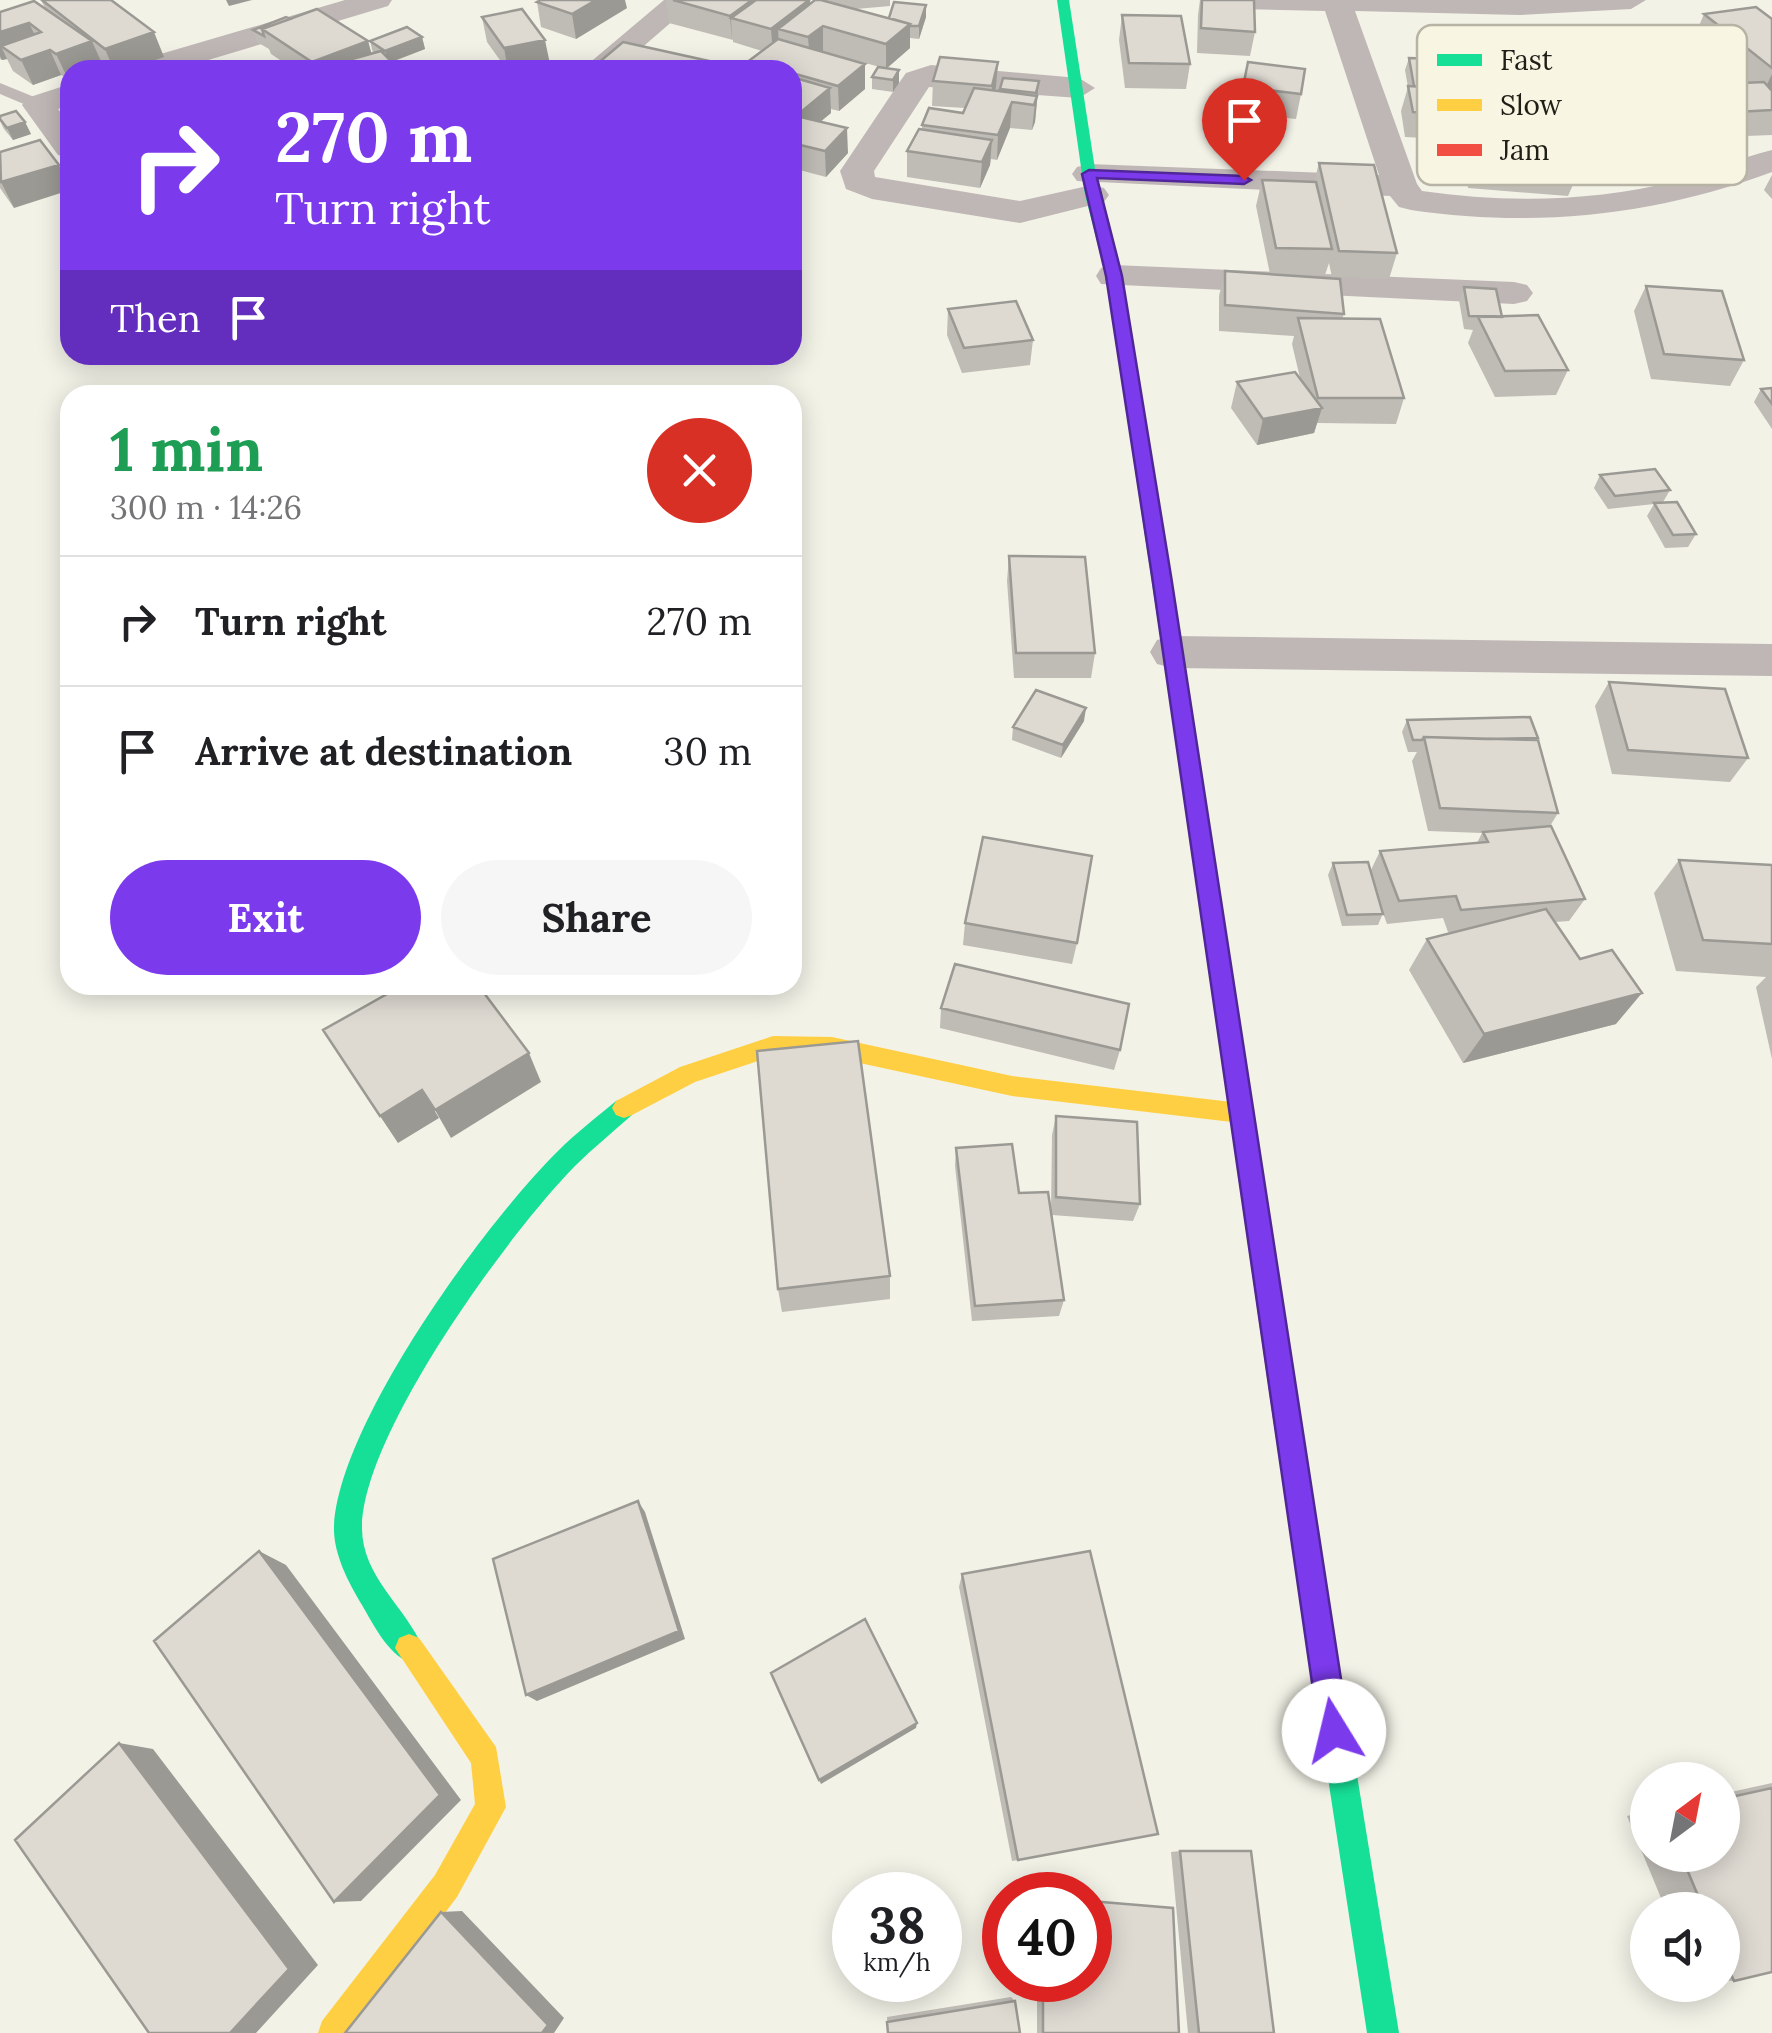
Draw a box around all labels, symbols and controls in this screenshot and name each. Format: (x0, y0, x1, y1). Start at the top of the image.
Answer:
legend (1417, 25, 1747, 185)
text: Fast (1500, 42, 1553, 78)
pin (1202, 78, 1287, 181)
text: Slow (1500, 87, 1563, 123)
text: 270 m (275, 92, 472, 181)
icon: arrive (1217, 93, 1272, 148)
icon: right (110, 100, 240, 230)
text: Jam (1499, 132, 1550, 168)
text: Turn right (275, 179, 491, 236)
icon: arrive (221, 290, 276, 345)
text: Then (110, 294, 201, 342)
text: 1 min (110, 411, 263, 487)
button: close (647, 418, 752, 523)
text: 300 m · 14:26 (110, 487, 302, 528)
icon: right (110, 594, 165, 649)
text: Turn right (195, 597, 386, 645)
text: 270 m (647, 597, 752, 645)
icon: arrive (110, 724, 165, 779)
text: Arrive at destination (195, 727, 572, 775)
text: 30 m (663, 727, 752, 775)
button: Exit (110, 860, 421, 975)
button: Share (441, 860, 752, 975)
position arrow (1282, 1679, 1386, 1783)
north arrow (1630, 1762, 1740, 1872)
map controls (1630, 1762, 1740, 2002)
speed limit sign: 40 (982, 1872, 1112, 2002)
button: sound (1630, 1892, 1740, 2002)
text: 38 (869, 1893, 925, 1957)
text: km/h (863, 1946, 931, 1978)

